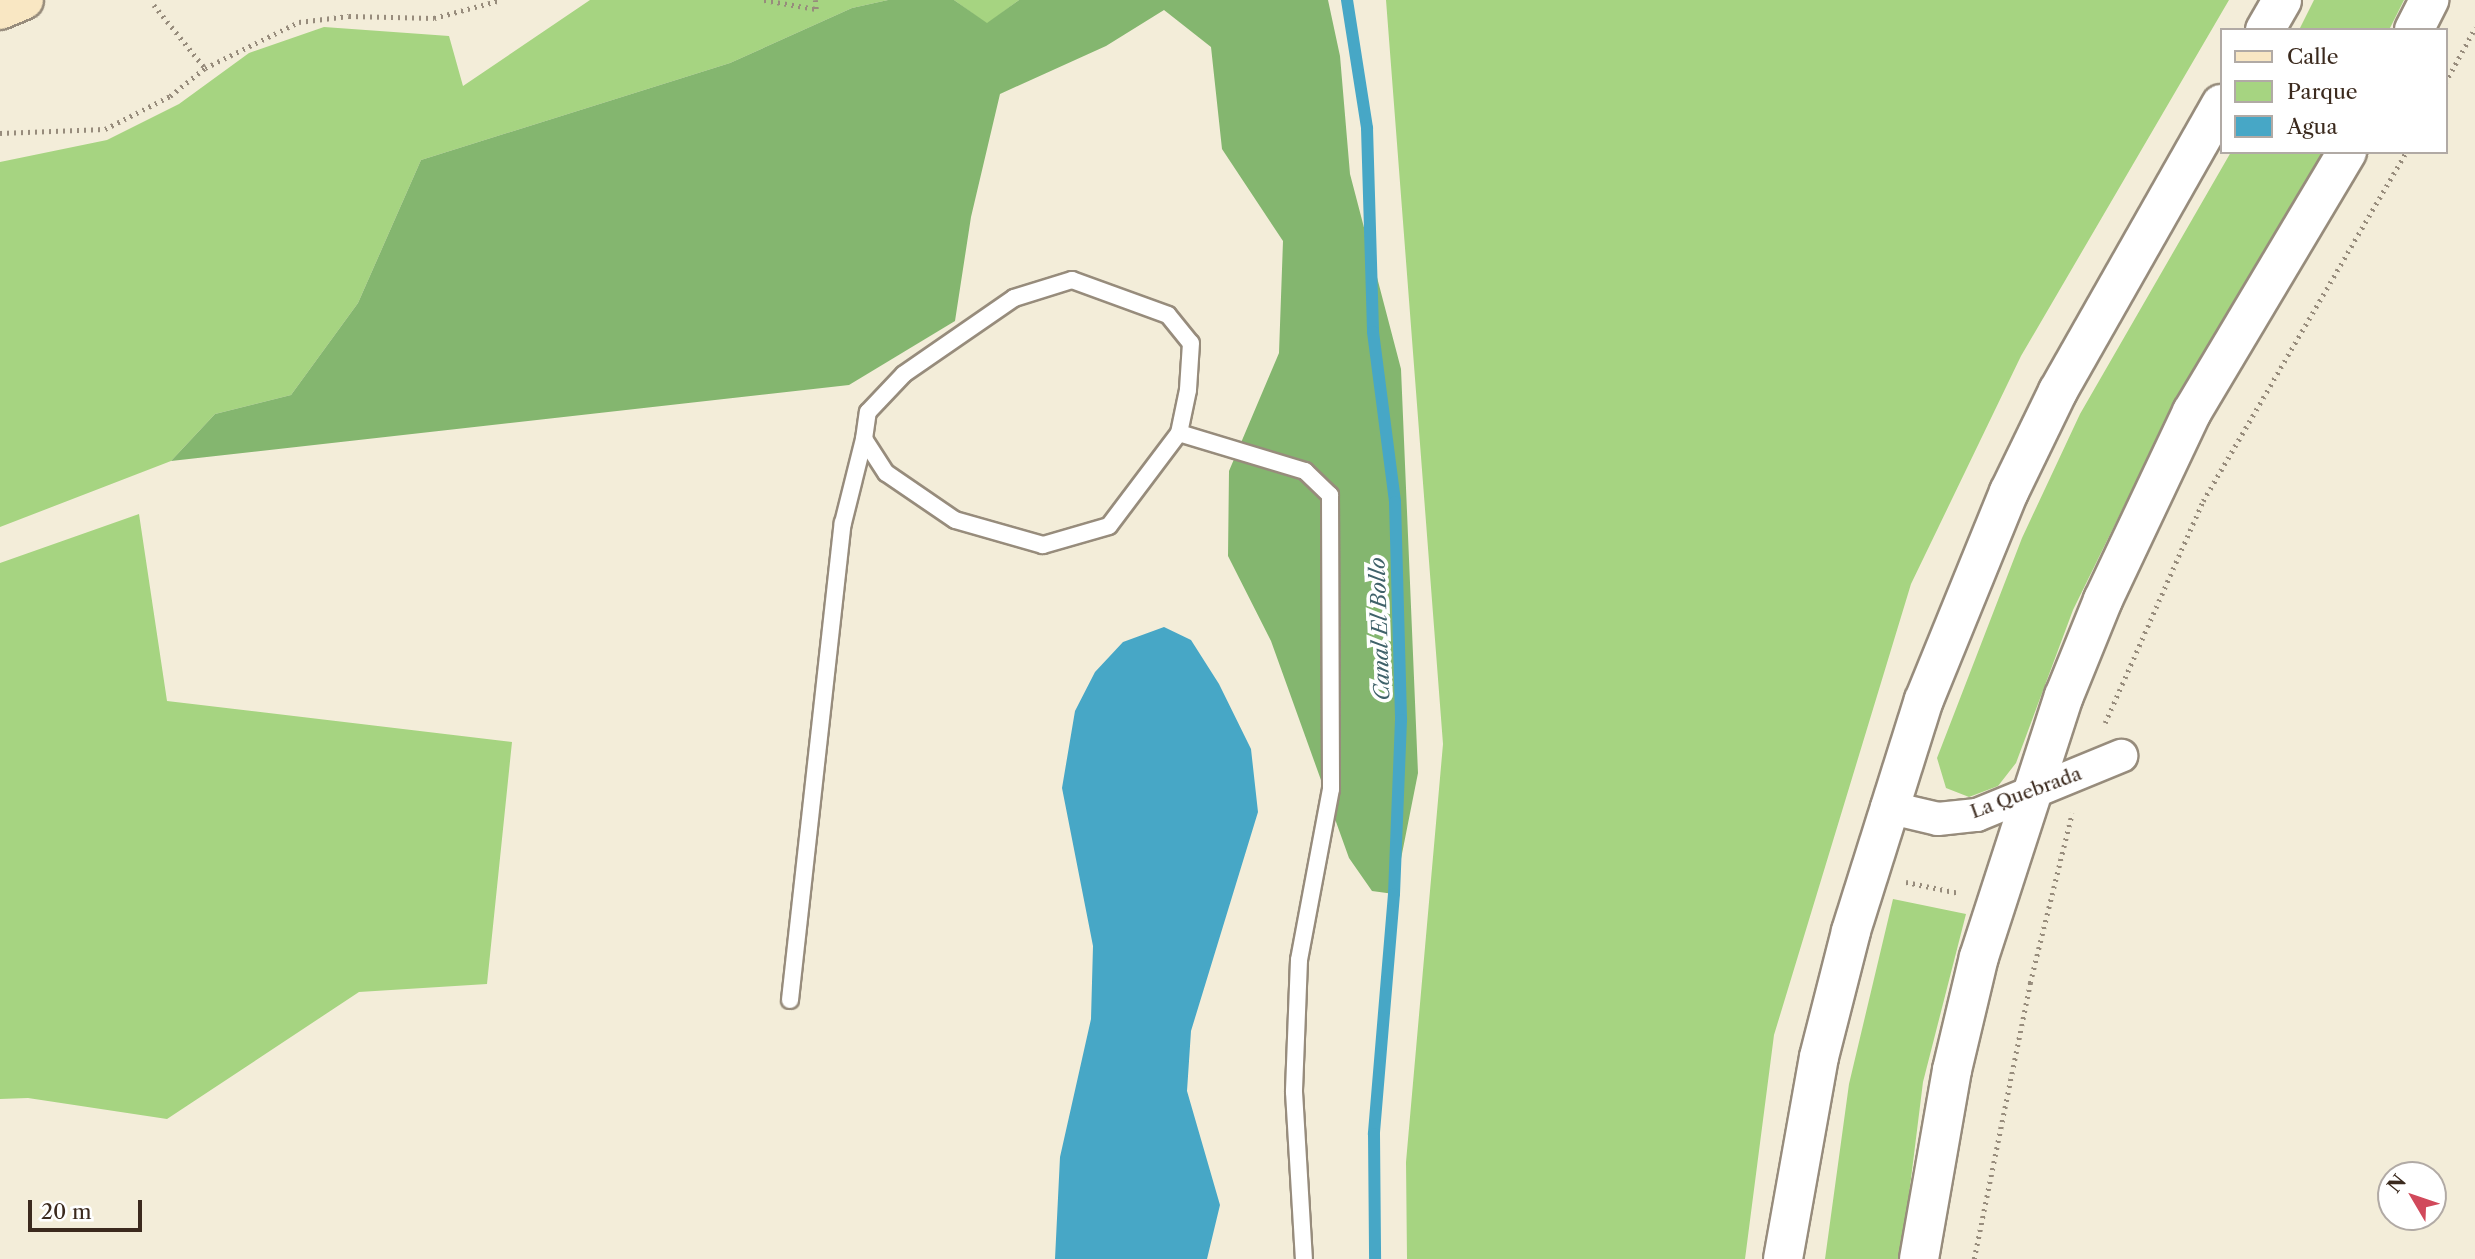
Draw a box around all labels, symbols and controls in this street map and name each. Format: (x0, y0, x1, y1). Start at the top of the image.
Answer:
legend (2220, 28, 2447, 154)
text: Calle (2287, 44, 2339, 69)
text: Parque (2287, 79, 2358, 104)
text: Agua (2287, 114, 2338, 139)
water label: Canal El Bollo (1365, 557, 1395, 701)
street label: La Quebrada (1967, 762, 2085, 824)
north arrow (2377, 1161, 2447, 1231)
text: N (2383, 1170, 2411, 1197)
scale bar (32, 1186, 145, 1230)
text: 20 m (41, 1199, 92, 1224)

